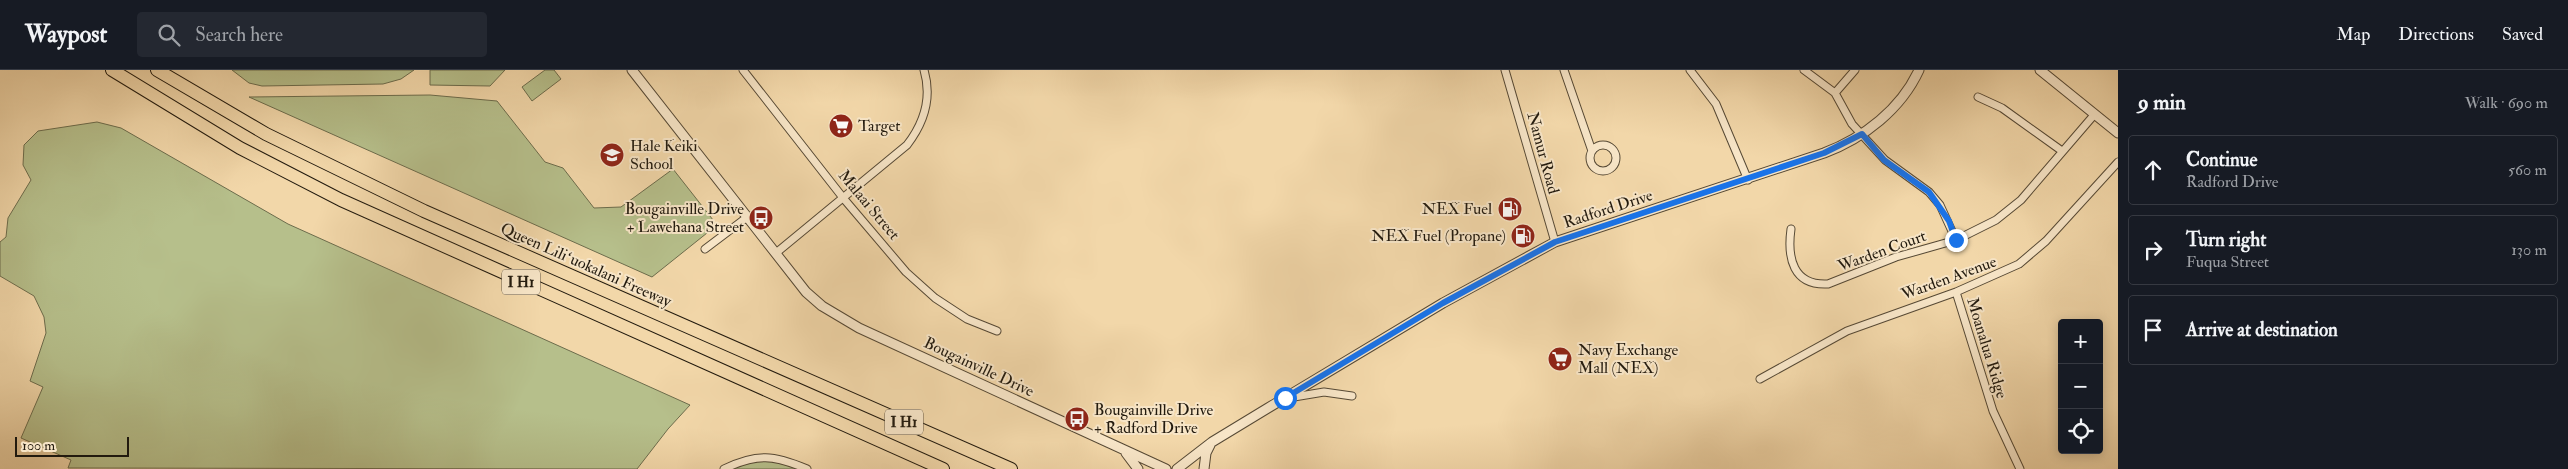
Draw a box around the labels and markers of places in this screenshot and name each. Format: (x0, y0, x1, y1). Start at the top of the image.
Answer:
supermarket icon: Target (828, 113, 854, 139)
place label: Target (858, 116, 900, 136)
place label: Hale Keiki School (630, 136, 698, 174)
school or university icon: Hale Keiki School (599, 142, 625, 168)
fuel station icon: NEX Fuel (1497, 196, 1523, 222)
place label: Bougainville Drive + Lawehana Street (625, 199, 744, 237)
place label: NEX Fuel (1422, 199, 1492, 219)
bus stop icon: Bougainville Drive + Lawehana Street (748, 205, 774, 231)
fuel station icon: NEX Fuel (Propane) (1510, 223, 1536, 249)
place label: NEX Fuel (Propane) (1371, 226, 1506, 247)
place label: Navy Exchange Mall (NEX) (1578, 340, 1679, 378)
supermarket icon: Navy Exchange Mall (NEX) (1547, 346, 1573, 372)
place label: Bougainville Drive + Radford Drive (1094, 400, 1214, 438)
bus stop icon: Bougainville Drive + Radford Drive (1064, 406, 1090, 432)

